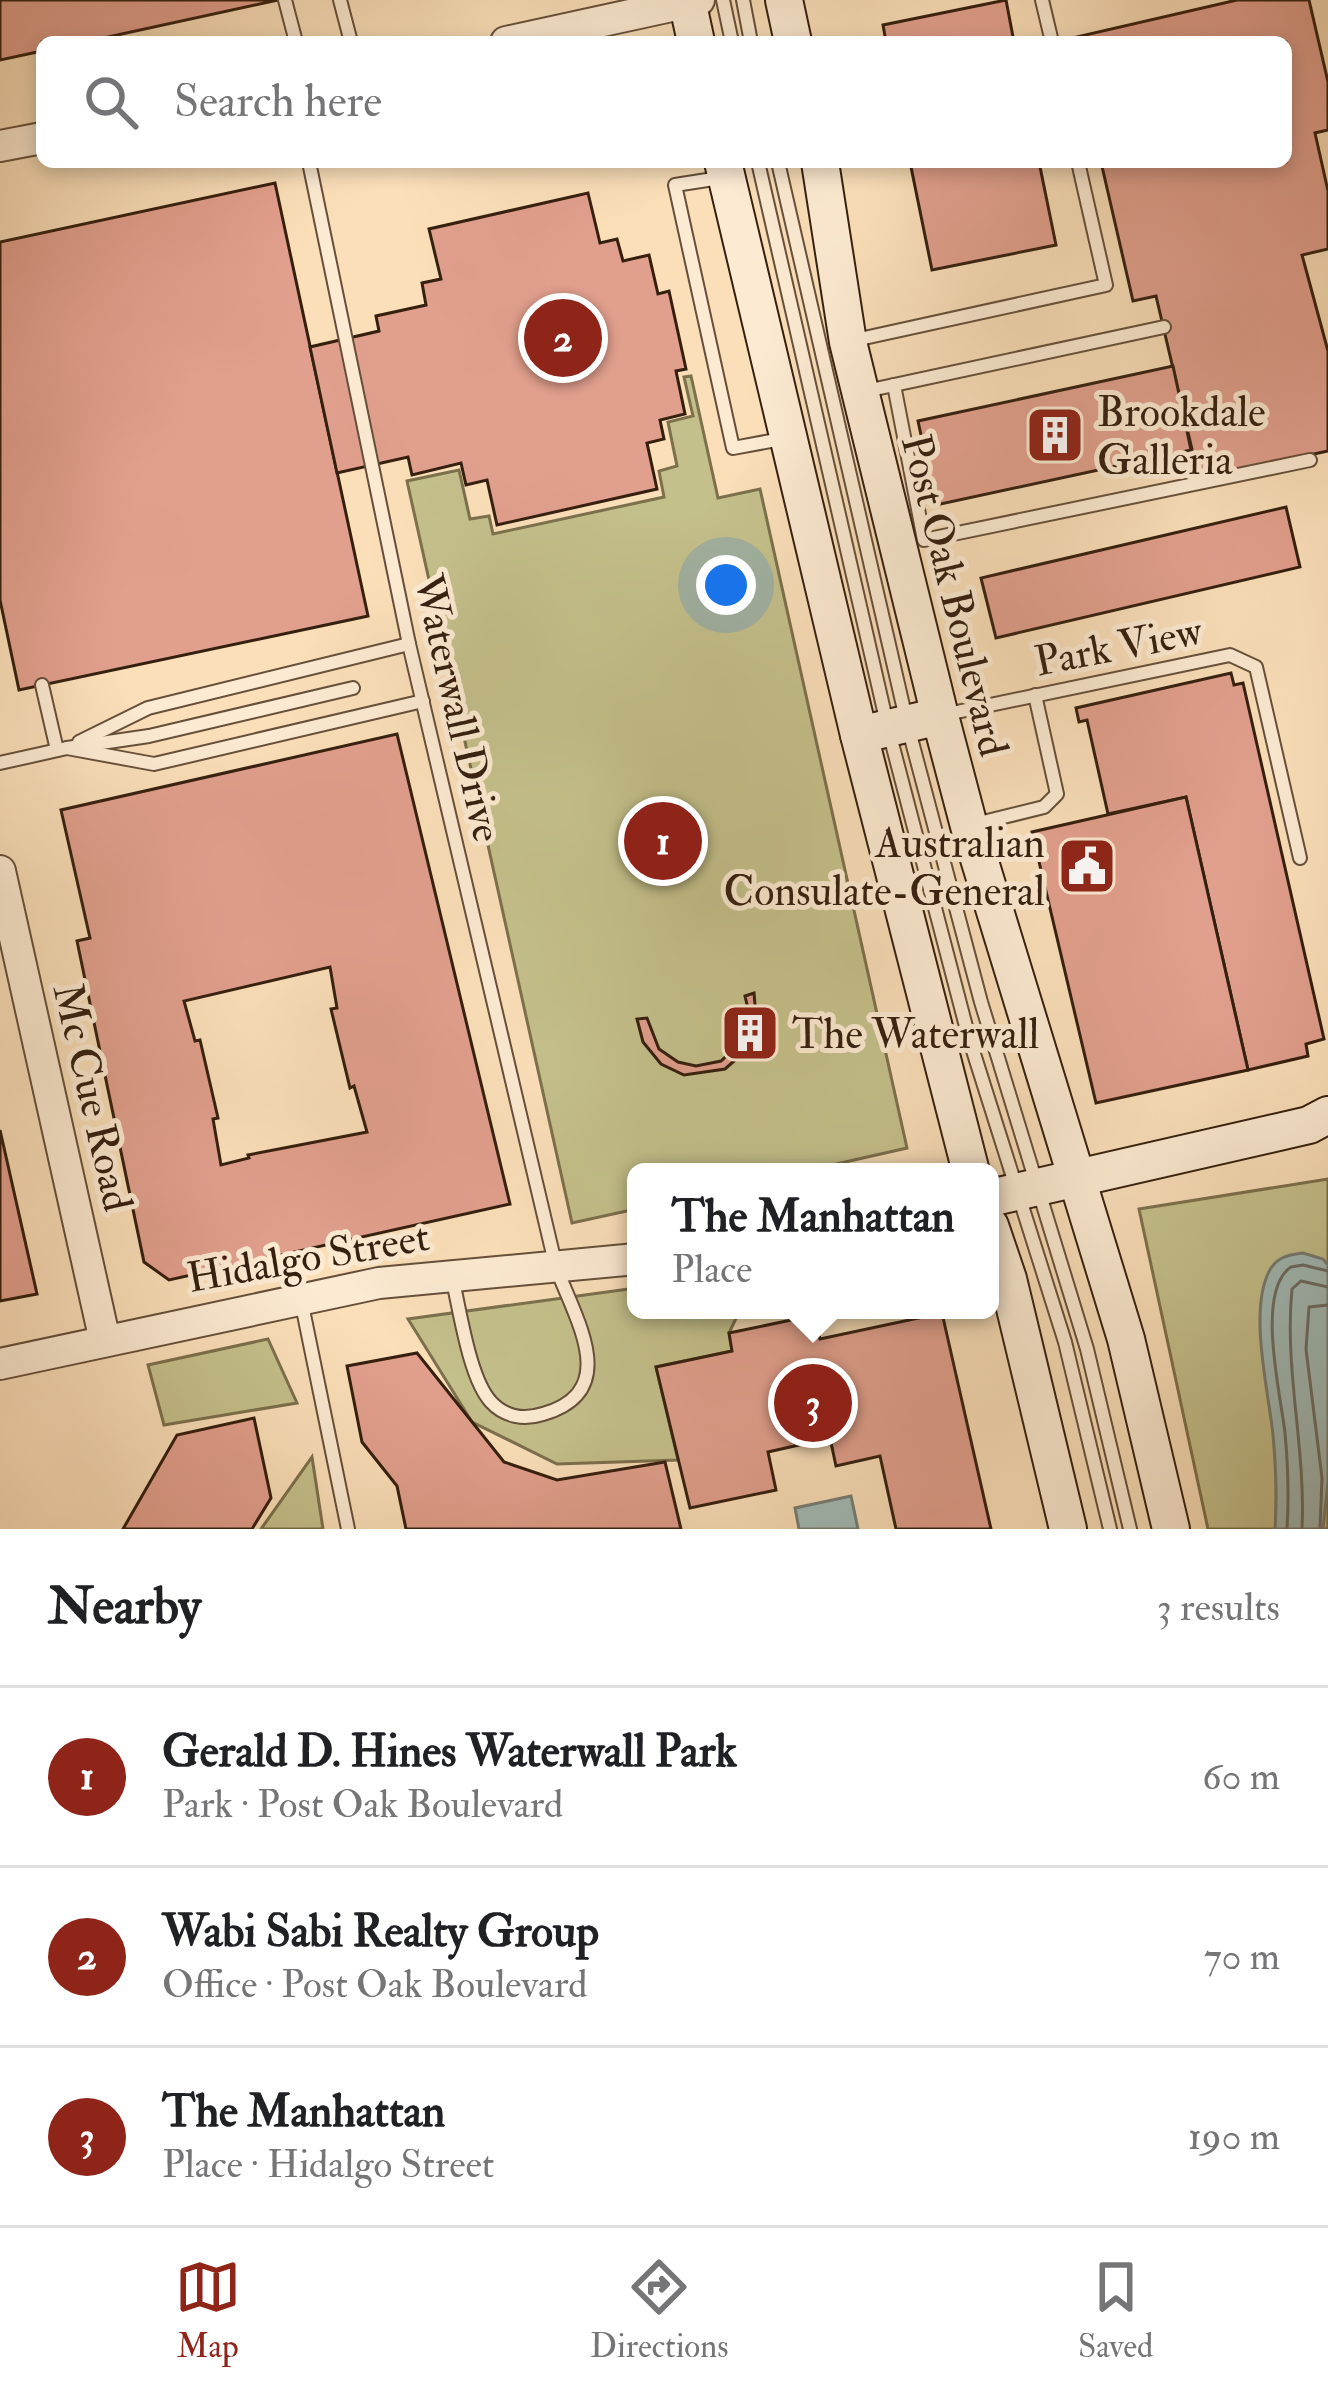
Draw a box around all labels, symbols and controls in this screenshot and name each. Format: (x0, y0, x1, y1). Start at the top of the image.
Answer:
search box (36, 36, 1292, 168)
icon: search (78, 69, 144, 135)
text: Search here (174, 74, 382, 130)
pin: 2 (524, 293, 602, 383)
place label: Brookdale Galleria (1097, 387, 1266, 487)
building icon: Brookdale Galleria (1024, 404, 1086, 466)
street label: Post Oak Boulevard (889, 429, 1019, 762)
your location (696, 555, 756, 615)
street label: Waterwall Drive (401, 569, 513, 847)
street label: Park View (1030, 605, 1208, 689)
pin: 1 (624, 796, 702, 886)
place label: Australian Consulate-General (724, 818, 1045, 918)
public building icon: Australian Consulate-General (1056, 835, 1118, 897)
street label: Mc Cue Road (41, 979, 144, 1217)
building icon: The Waterwall (719, 1002, 781, 1064)
place label: The Waterwall (792, 1009, 1040, 1061)
popup (627, 1163, 999, 1319)
text: The Manhattan (671, 1189, 955, 1245)
street label: Hidalgo Street (183, 1211, 434, 1305)
text: Place (671, 1245, 752, 1294)
pin: 3 (774, 1358, 852, 1448)
text: Nearby (48, 1575, 201, 1639)
text: 3 results (1157, 1583, 1280, 1632)
text: Gerald D. Hines Waterwall Park (162, 1724, 737, 1780)
text: 1 (80, 1752, 94, 1801)
text: 60 m (1202, 1752, 1280, 1801)
text: Park · Post Oak Boulevard (162, 1780, 563, 1829)
text: Wabi Sabi Realty Group (162, 1904, 599, 1960)
text: 2 (77, 1932, 97, 1981)
text: 70 m (1204, 1932, 1280, 1981)
text: Office · Post Oak Boulevard (162, 1960, 587, 2009)
text: The Manhattan (162, 2084, 445, 2140)
text: 3 (80, 2112, 94, 2161)
text: 190 m (1188, 2112, 1280, 2161)
text: Place · Hidalgo Street (162, 2140, 495, 2189)
tab: Map (175, 2254, 241, 2367)
tab: Directions (590, 2254, 729, 2367)
tab: Saved (1078, 2254, 1153, 2367)

